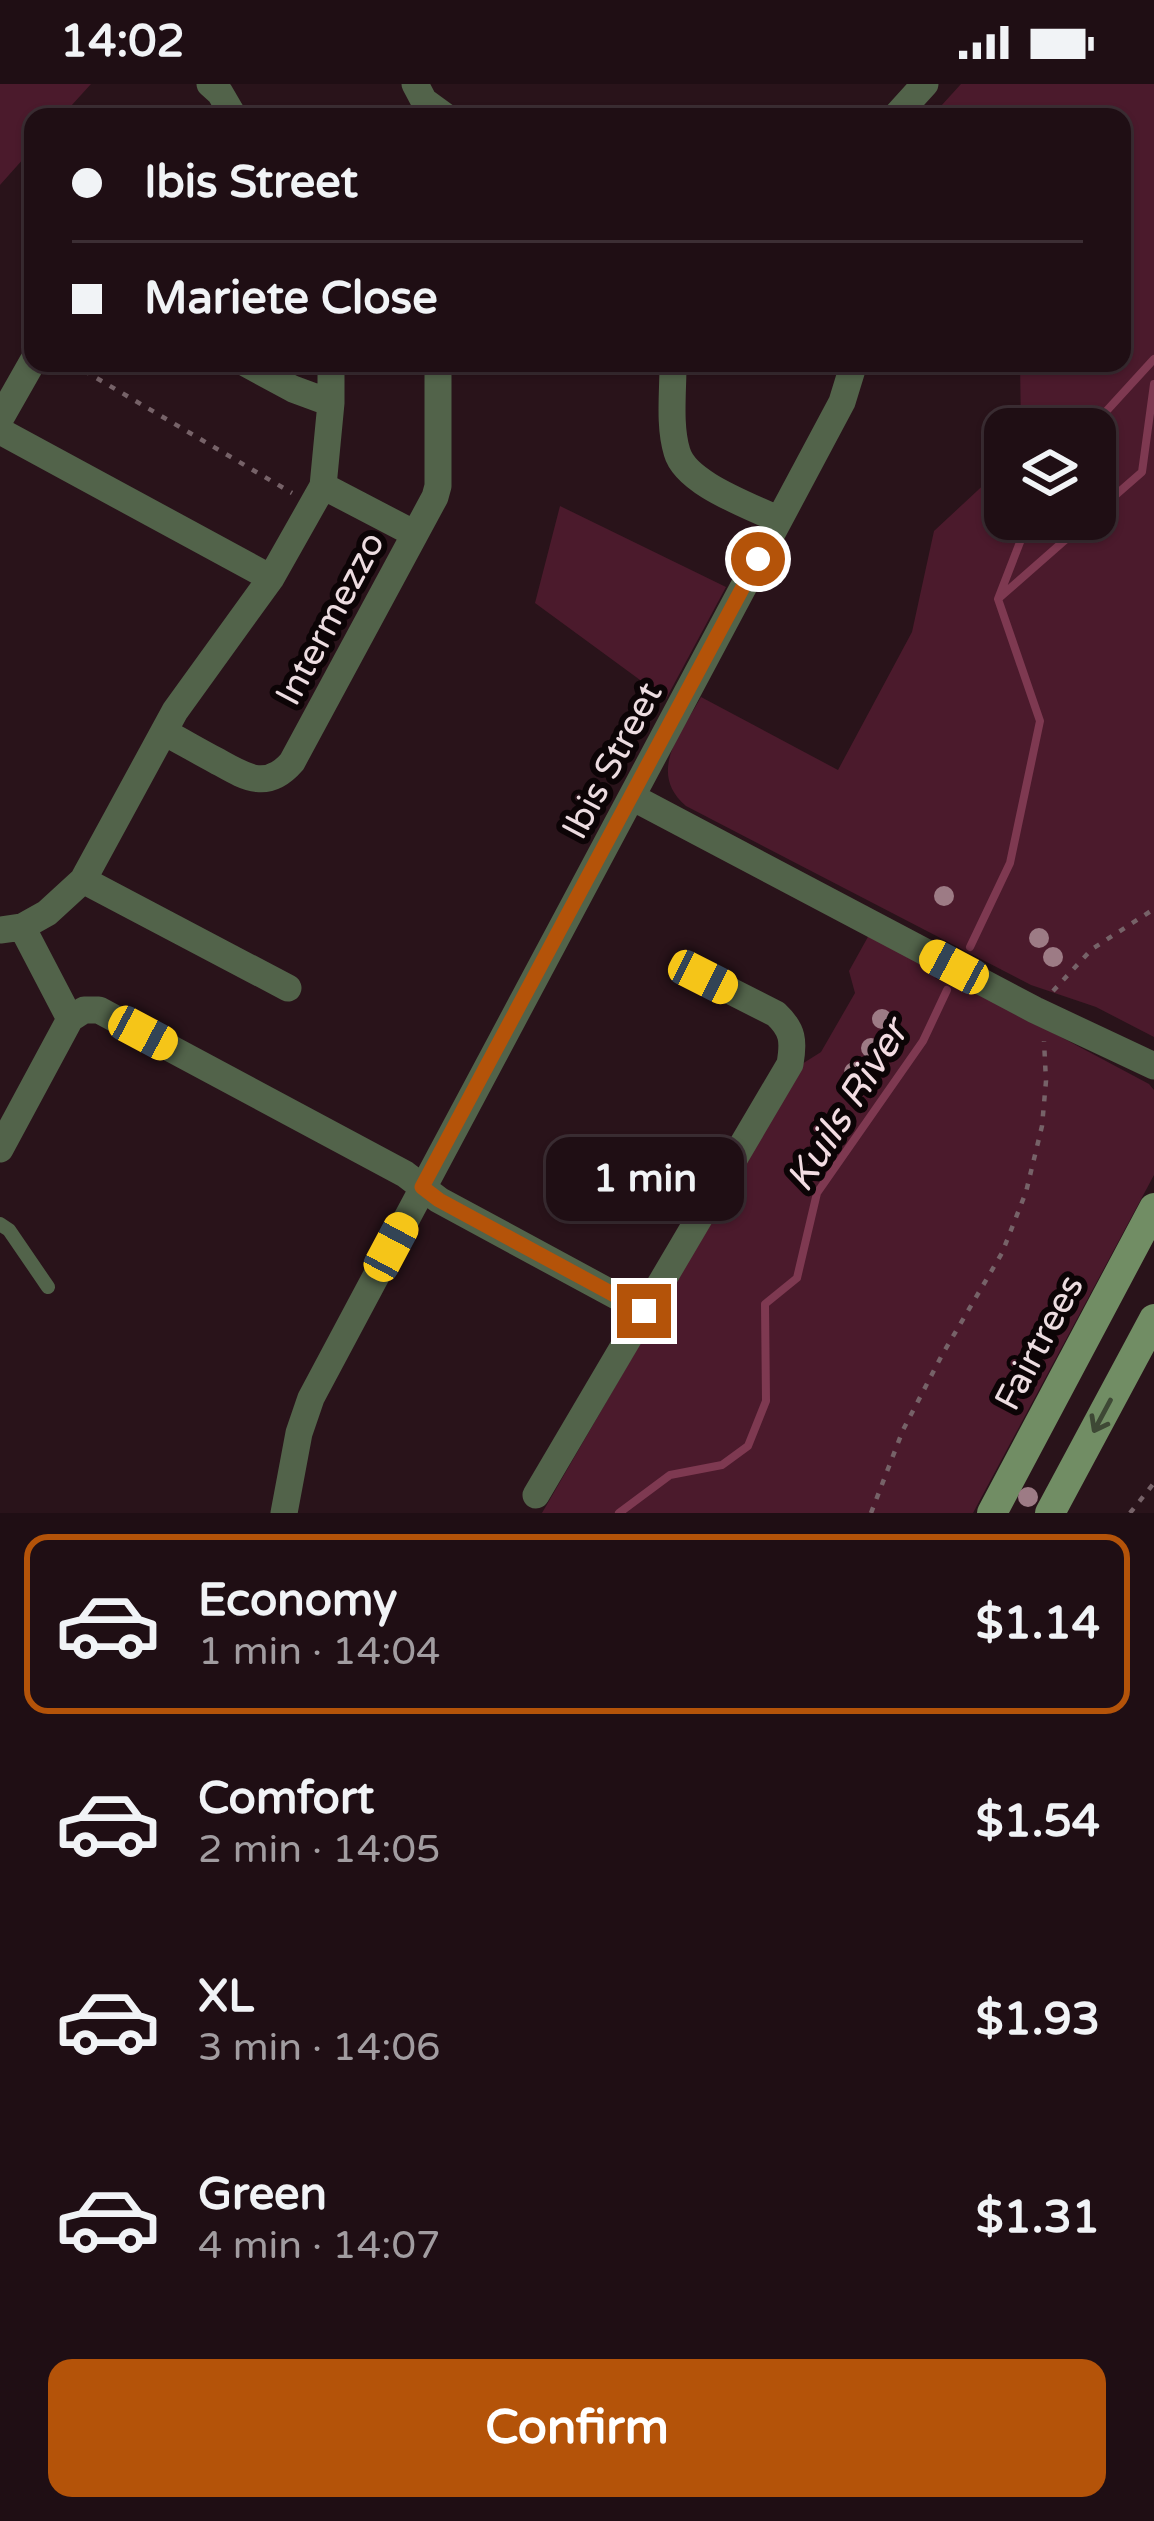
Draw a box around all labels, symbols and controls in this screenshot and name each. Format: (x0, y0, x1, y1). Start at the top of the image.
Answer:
text: 14:02 (60, 15, 185, 69)
text: Ibis Street (144, 156, 358, 210)
text: Mariete Close (144, 272, 438, 326)
map controls (984, 408, 1116, 540)
button: layers (984, 408, 1116, 540)
street label: Intermezzo (267, 525, 394, 713)
route start (731, 532, 785, 586)
street label: Ibis Street (553, 675, 671, 846)
car (914, 934, 994, 1000)
car (663, 945, 743, 1009)
car (103, 1000, 183, 1066)
water label: Kuils River (776, 1007, 921, 1200)
callout: 1 min (545, 1137, 743, 1221)
text: 1 min (593, 1155, 697, 1202)
car (358, 1207, 424, 1287)
street label: Fairtrees (986, 1268, 1093, 1418)
route end (617, 1284, 671, 1338)
one-way arrow (1090, 1398, 1113, 1433)
icon: car (54, 1570, 162, 1678)
text: Economy (198, 1574, 397, 1628)
text: $1.14 (976, 1597, 1100, 1651)
text: 1 min · 14:04 (198, 1628, 440, 1675)
icon: car (54, 1768, 162, 1876)
text: Comfort (198, 1772, 374, 1826)
text: $1.54 (976, 1795, 1100, 1849)
text: 2 min · 14:05 (198, 1826, 440, 1873)
icon: car (54, 1966, 162, 2074)
text: XL (198, 1970, 254, 2024)
text: $1.93 (976, 1993, 1100, 2047)
text: 3 min · 14:06 (198, 2024, 440, 2071)
icon: car (54, 2164, 162, 2272)
text: Green (198, 2168, 327, 2222)
text: $1.31 (976, 2191, 1100, 2245)
text: 4 min · 14:07 (198, 2222, 440, 2269)
button: Confirm (48, 2359, 1106, 2497)

